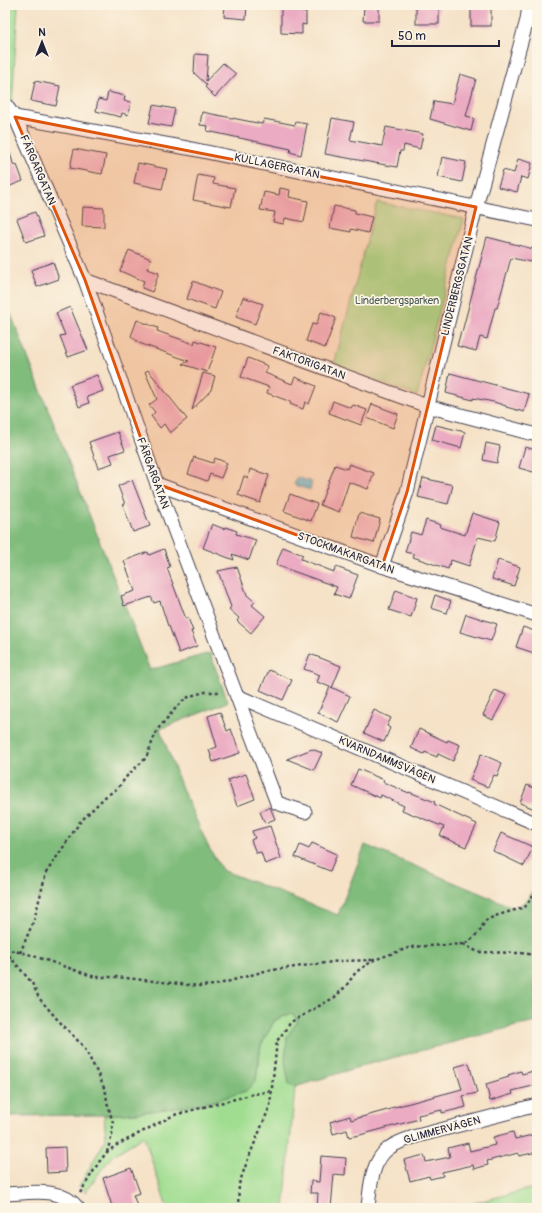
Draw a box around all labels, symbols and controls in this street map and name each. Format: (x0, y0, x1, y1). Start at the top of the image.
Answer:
north arrow (22, 22, 62, 62)
scale bar (392, 22, 499, 48)
text: N (38, 26, 46, 39)
text: 50 m (398, 29, 426, 44)
street label: FÄRGARGATAN (17, 133, 59, 207)
street label: KULLAGERGATAN (233, 151, 321, 181)
street label: LINDERBERGSGATAN (438, 235, 476, 337)
park label: Linderbergsparken (355, 294, 439, 307)
street label: FAKTORIGATAN (271, 344, 347, 382)
street label: FÄRGARGATAN (134, 435, 172, 511)
street label: STOCKMAKARGATAN (296, 529, 396, 577)
street label: KVARNDAMMSVÄGEN (336, 734, 438, 786)
street label: GLIMMERVÄGEN (402, 1113, 482, 1147)

